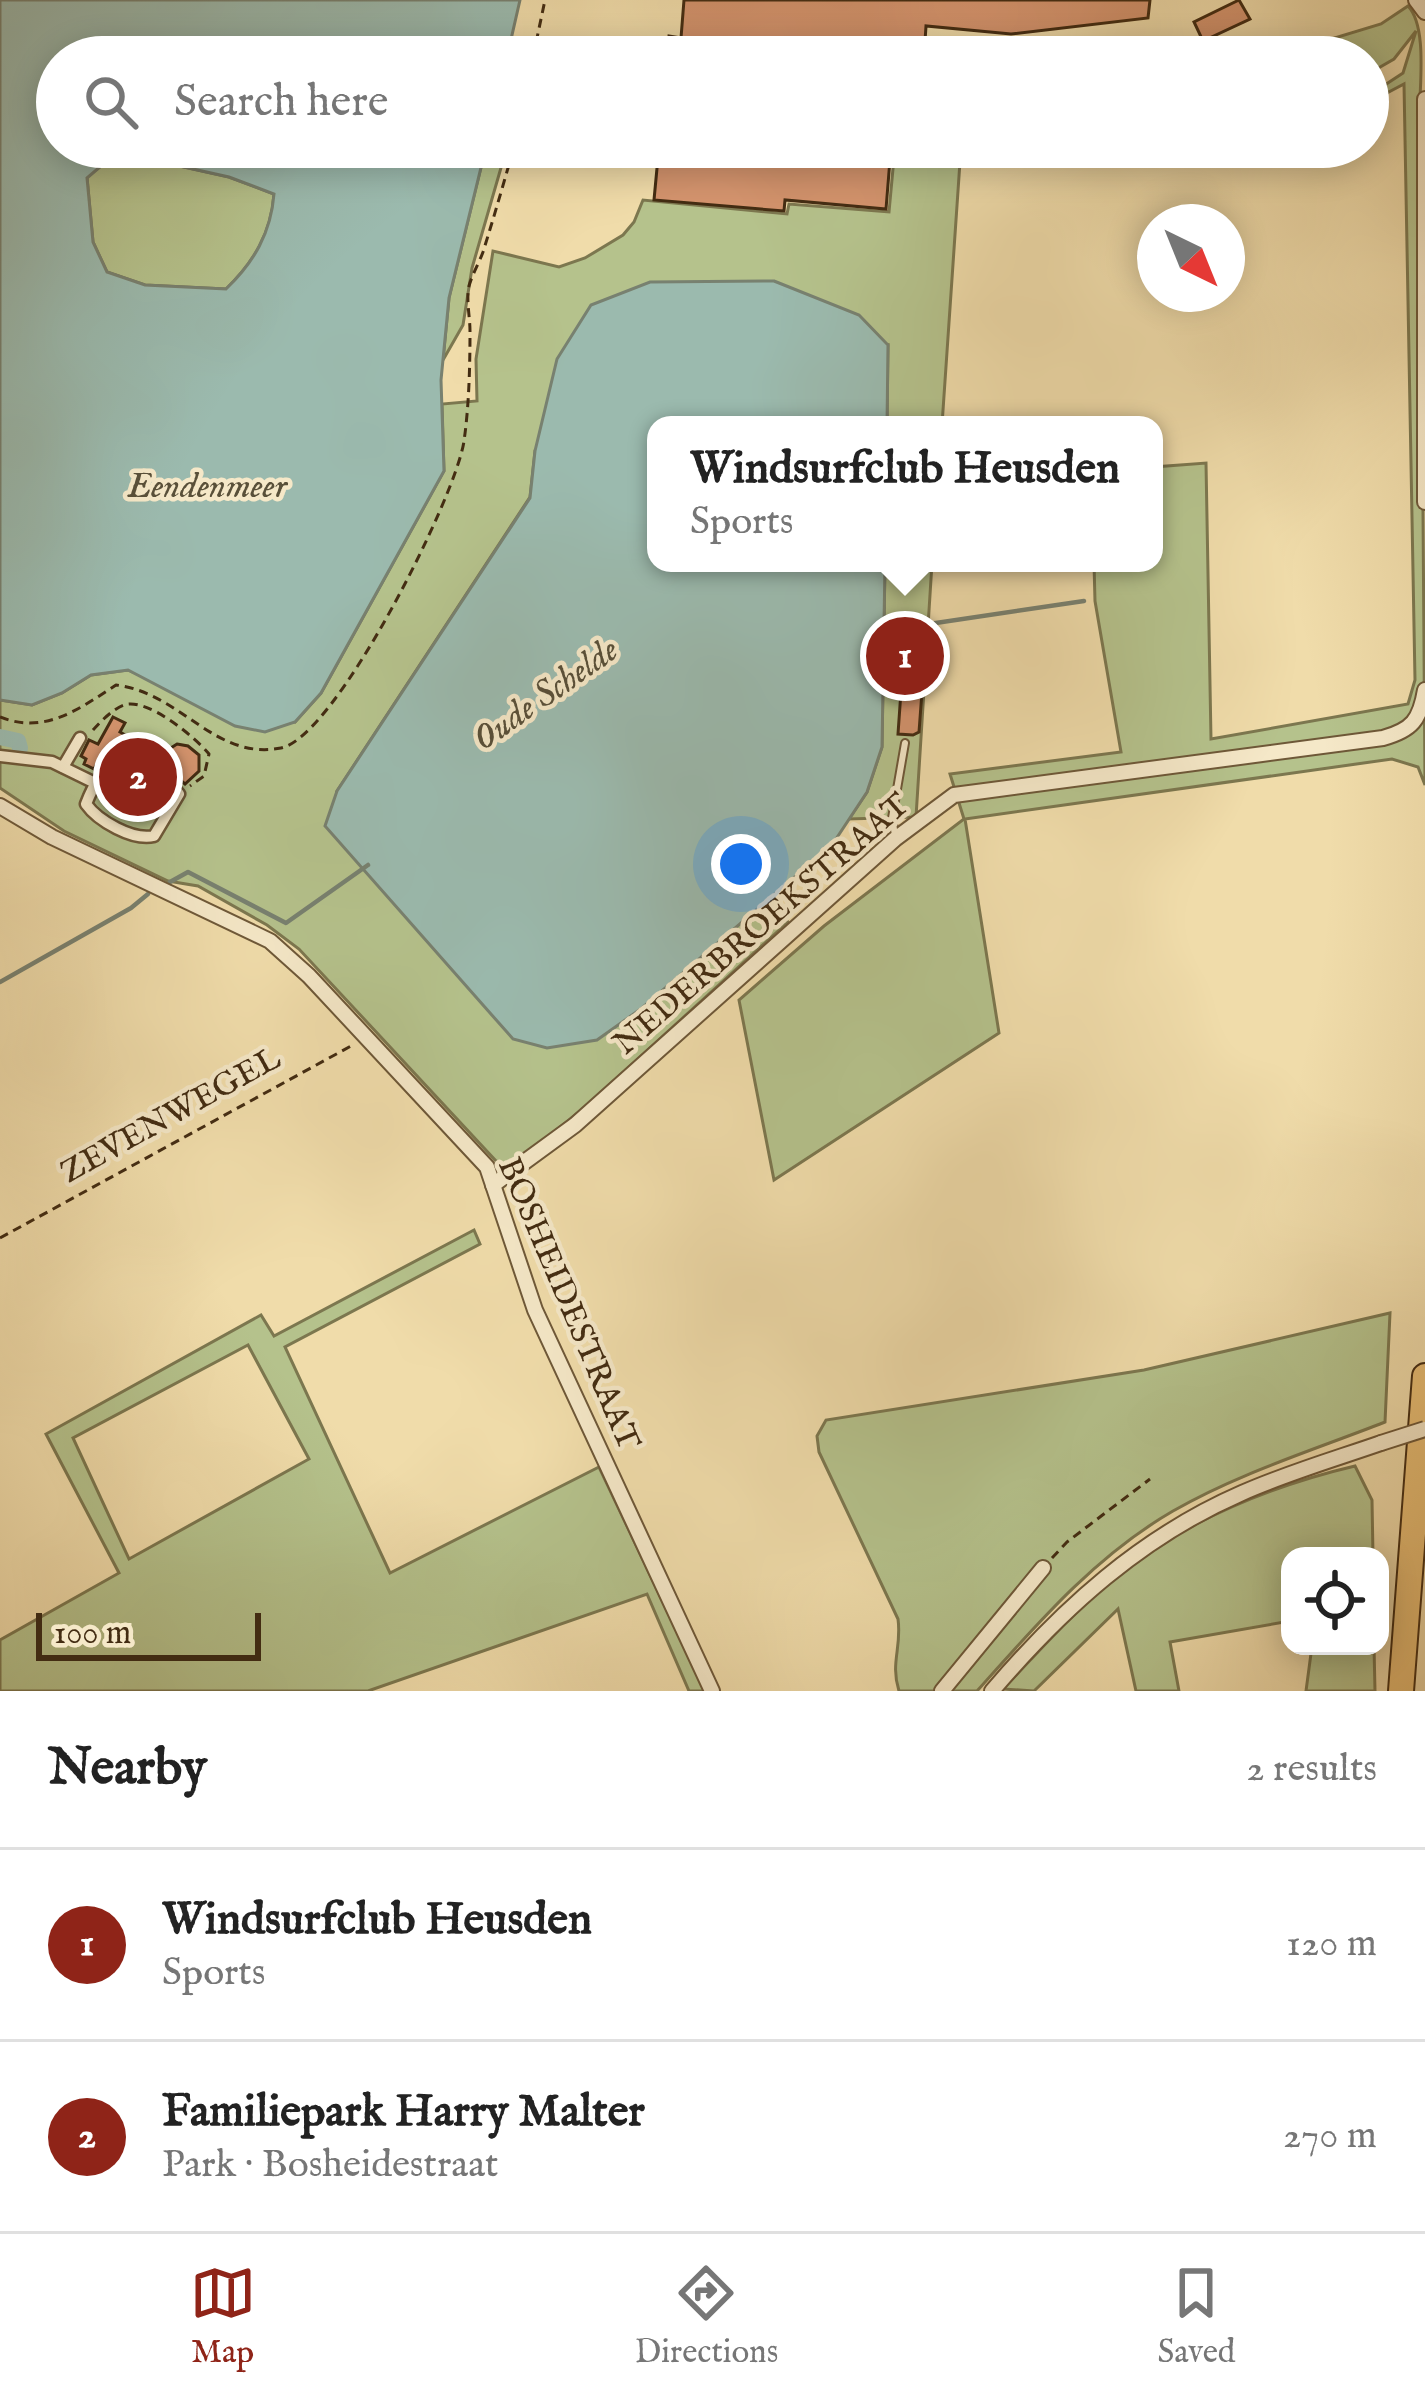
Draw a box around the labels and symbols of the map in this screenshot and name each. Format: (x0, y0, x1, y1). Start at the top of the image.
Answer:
north arrow (1137, 204, 1245, 312)
water label: Eendenmeer (126, 464, 289, 510)
pin: 1 (866, 611, 944, 701)
water label: Oude Schelde (464, 628, 628, 762)
pin: 2 (99, 732, 177, 822)
street label: NEDERBROEKSTRAAT (605, 785, 919, 1065)
your location (711, 834, 771, 894)
street label: ZEVENWEGEL (53, 1038, 289, 1194)
street label: BOSHEIDESTRAAT (487, 1151, 649, 1457)
scale bar (36, 1607, 261, 1660)

